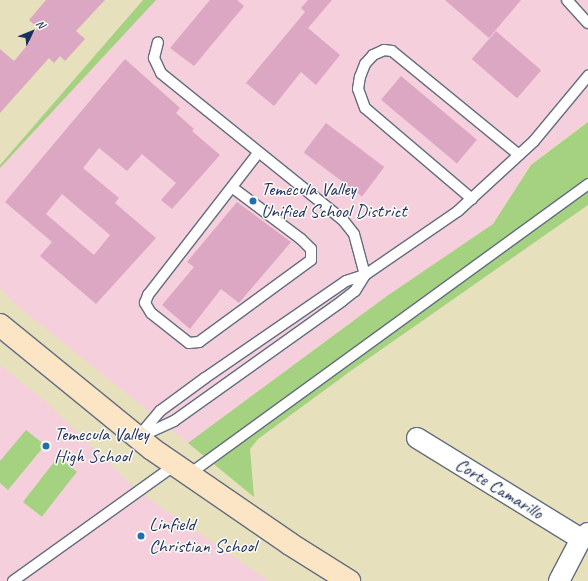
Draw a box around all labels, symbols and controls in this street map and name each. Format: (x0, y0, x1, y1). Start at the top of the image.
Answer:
north arrow (12, 12, 52, 52)
text: N (33, 17, 48, 31)
place label: Temecula Valley Unified School District (261, 179, 406, 223)
marker: Temecula Valley Unified School District (248, 196, 258, 206)
place label: Temecula Valley High School (54, 424, 150, 468)
marker: Temecula Valley High School (41, 441, 51, 451)
street label: Corte Camarillo (451, 453, 547, 525)
place label: Linfield Christian School (149, 514, 255, 558)
marker: Linfield Christian School (136, 531, 146, 541)

